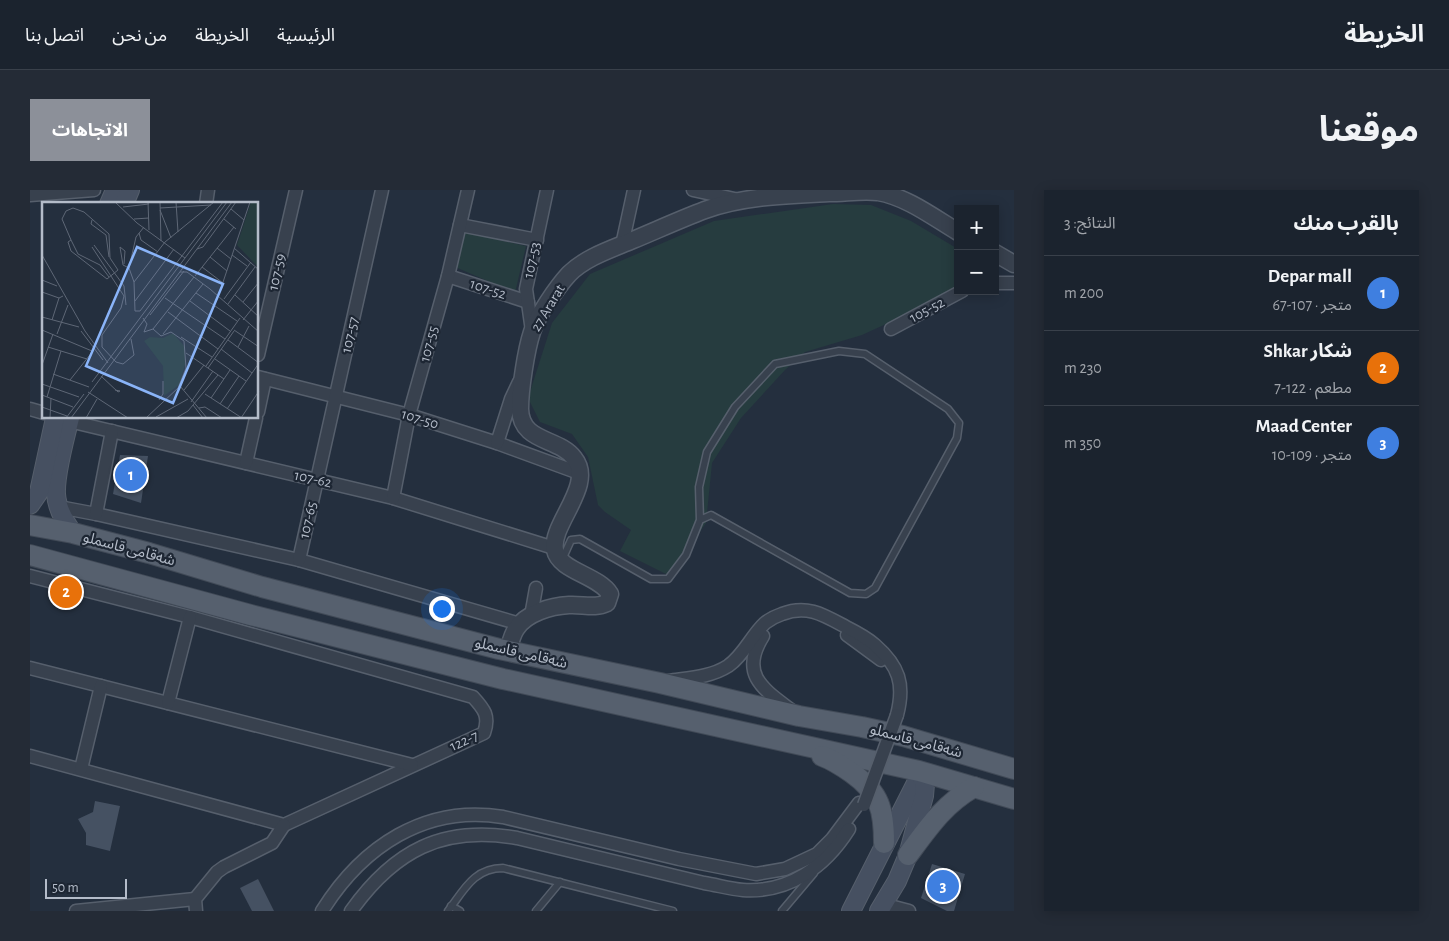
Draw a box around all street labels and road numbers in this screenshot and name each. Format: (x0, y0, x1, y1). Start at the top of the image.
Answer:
street label: 107-53 (521, 241, 543, 279)
street label: 107-59 (266, 252, 288, 292)
street label: 107-52 (468, 276, 508, 302)
street label: 27 Ararat (528, 282, 568, 334)
street label: 105-52 (907, 295, 947, 325)
street label: 107-57 (339, 316, 361, 354)
street label: 107-55 (417, 324, 441, 364)
street label: 107-50 (400, 406, 440, 432)
street label: 107-62 (293, 467, 333, 491)
street label: 107-65 (297, 500, 319, 540)
street label: شەقامی قاسملو (81, 530, 177, 570)
street label: شەقامی قاسملو (473, 635, 569, 672)
street label: شەقامی قاسملو (868, 722, 964, 762)
street label: 122-7 (447, 728, 481, 754)

